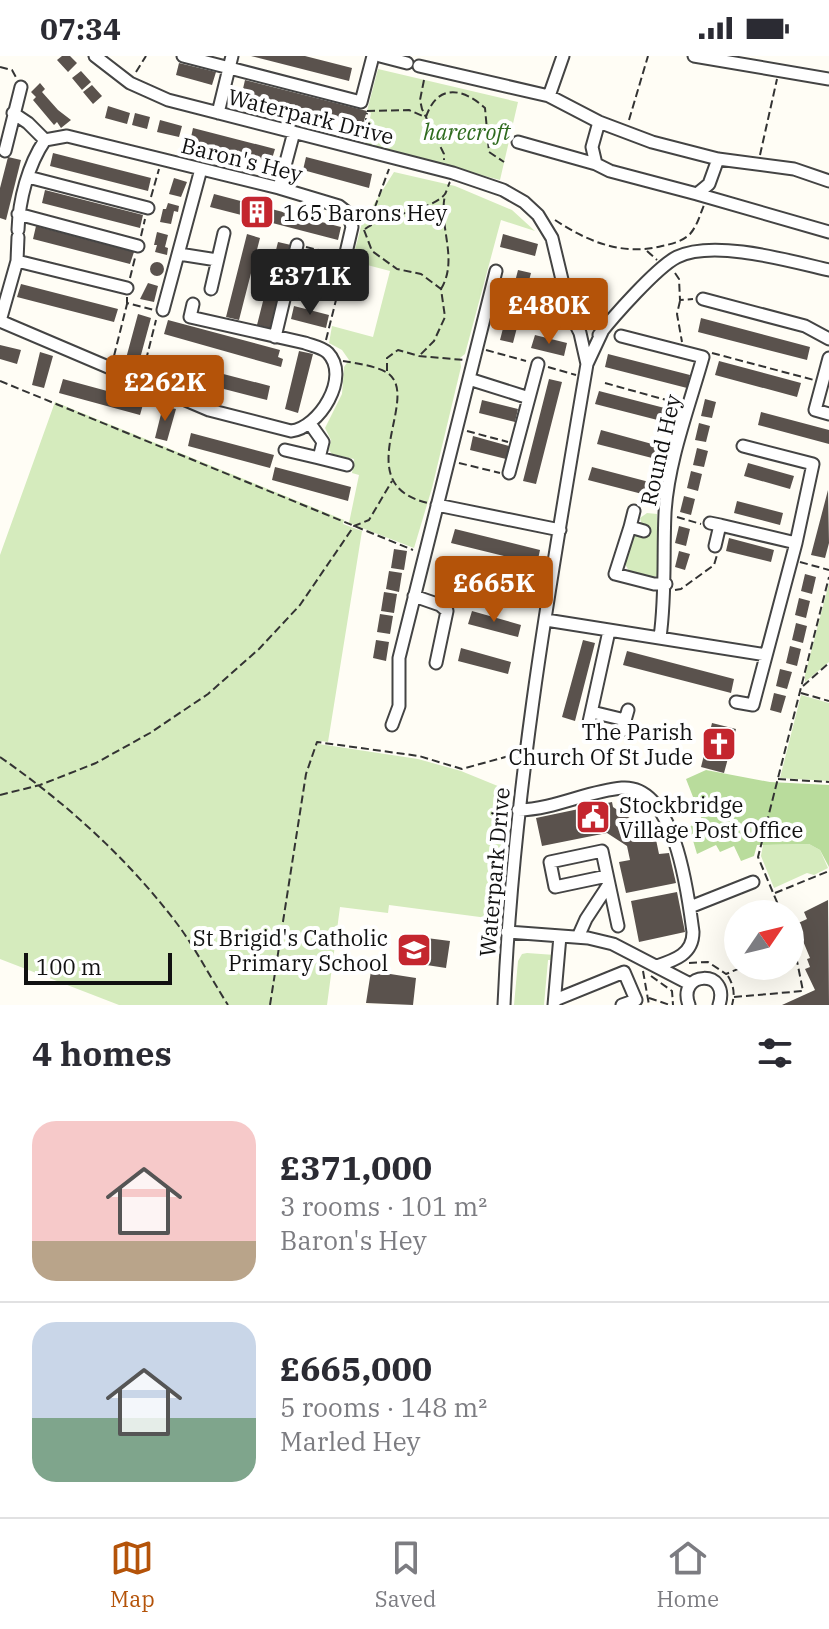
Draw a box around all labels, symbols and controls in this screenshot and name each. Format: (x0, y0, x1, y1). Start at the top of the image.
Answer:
text: 07:34 (40, 9, 121, 48)
street label: Waterpark Drive (225, 81, 397, 151)
park label: harecroft (423, 117, 512, 146)
street label: Baron's Hey (178, 130, 306, 188)
building icon: 165 Barons Hey (238, 193, 276, 231)
place label: 165 Barons Hey (283, 198, 448, 227)
pin: £371K (254, 249, 366, 317)
text: £371K (269, 258, 351, 292)
pin: £480K (493, 278, 605, 346)
text: £480K (508, 287, 590, 321)
pin: £262K (109, 355, 221, 423)
text: £262K (124, 364, 206, 398)
street label: Round Hey (633, 391, 687, 509)
pin: £665K (438, 556, 550, 624)
text: £665K (453, 565, 535, 599)
place label: The Parish Church Of St Jude (509, 717, 693, 771)
church icon: The Parish Church Of St Jude (700, 725, 738, 763)
street label: Waterpark Drive (472, 786, 516, 958)
place label: Stockbridge Village Post Office (619, 790, 803, 844)
public building icon: Stockbridge Village Post Office (574, 798, 612, 836)
north arrow (724, 900, 804, 980)
map controls (724, 900, 804, 980)
place label: St Brigid's Catholic Primary School (193, 923, 388, 977)
school or university icon: St Brigid's Catholic Primary School (395, 931, 433, 969)
scale bar (24, 949, 172, 985)
text: 100 m (36, 952, 102, 981)
text: 4 homes (32, 1031, 172, 1075)
icon: filters (753, 1031, 797, 1075)
text: £371,000 (280, 1145, 432, 1189)
icon: home (96, 1153, 192, 1249)
text: 3 rooms · 101 m² (280, 1189, 487, 1223)
text: Baron's Hey (280, 1223, 427, 1257)
text: £665,000 (280, 1346, 432, 1390)
icon: home (96, 1354, 192, 1450)
text: 5 rooms · 148 m² (280, 1390, 487, 1424)
text: Marled Hey (280, 1424, 420, 1458)
tab: Map (110, 1536, 155, 1613)
tab: Saved (375, 1536, 436, 1613)
tab: Home (656, 1536, 719, 1613)

